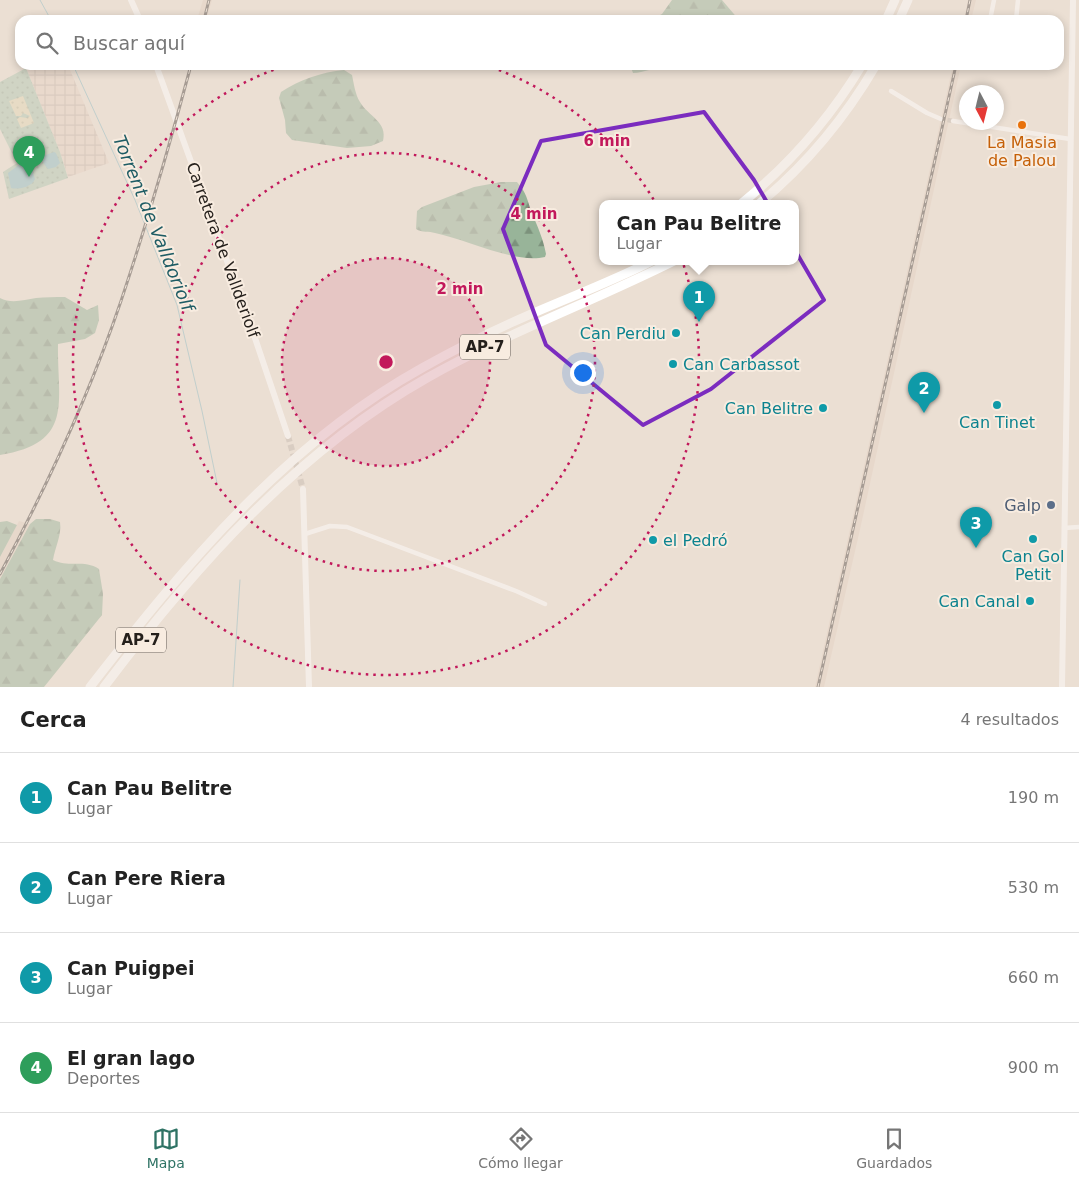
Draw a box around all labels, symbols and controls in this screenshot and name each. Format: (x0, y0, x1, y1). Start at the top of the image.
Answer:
search box (15, 15, 1064, 70)
icon: search (33, 29, 61, 57)
text: Buscar aquí (73, 32, 185, 54)
north arrow (959, 85, 1004, 130)
marker: La Masia de Palou (1016, 119, 1028, 131)
water label: Torrent de Valldoriolf (109, 132, 200, 316)
text: 6 min (583, 132, 631, 150)
place label: La Masia de Palou (987, 133, 1057, 170)
pin: 4 (13, 136, 45, 177)
street label: Carretera de Vallderiolf (182, 160, 264, 341)
popup (599, 200, 799, 265)
text: 4 min (510, 205, 558, 223)
text: Can Pau Belitre (616, 212, 782, 234)
text: Lugar (616, 234, 662, 253)
text: 2 min (436, 280, 484, 298)
pin: 1 (683, 281, 715, 322)
place label: Can Perdiu (580, 324, 666, 343)
marker: Can Perdiu (670, 327, 682, 339)
road number: AP-7 (460, 334, 510, 360)
centre of rings (377, 353, 395, 371)
place label: Can Carbassot (683, 355, 799, 374)
marker: Can Carbassot (667, 358, 679, 370)
your location (570, 360, 596, 386)
pin: 2 (908, 372, 940, 413)
place label: Can Belitre (725, 399, 813, 418)
marker: Can Tinet (991, 399, 1003, 411)
marker: Can Belitre (817, 402, 829, 414)
place label: Can Tinet (959, 413, 1035, 432)
place label: Galp (1004, 496, 1041, 515)
marker: Galp (1045, 499, 1057, 511)
pin: 3 (960, 507, 992, 548)
place label: el Pedró (663, 531, 727, 550)
marker: Can Gol Petit (1027, 533, 1039, 545)
marker: el Pedró (647, 534, 659, 546)
place label: Can Gol Petit (1002, 547, 1064, 584)
place label: Can Canal (938, 592, 1020, 611)
marker: Can Canal (1024, 595, 1036, 607)
road number: AP-7 (116, 628, 166, 652)
text: Cerca (20, 708, 87, 732)
text: 4 resultados (960, 710, 1059, 729)
text: Can Pau Belitre (67, 777, 232, 799)
text: 1 (30, 788, 42, 807)
text: 190 m (1008, 788, 1059, 807)
text: Lugar (67, 799, 112, 818)
text: Can Pere Riera (67, 867, 226, 889)
text: 2 (30, 878, 42, 897)
text: 530 m (1008, 878, 1059, 897)
text: Lugar (67, 889, 112, 908)
text: Can Puigpei (67, 957, 194, 979)
text: 3 (30, 968, 42, 987)
text: 660 m (1008, 968, 1059, 987)
text: Lugar (67, 979, 112, 998)
text: El gran lago (67, 1047, 195, 1069)
text: 4 (30, 1058, 42, 1077)
text: 900 m (1008, 1058, 1059, 1077)
text: Deportes (67, 1069, 140, 1088)
tab: Mapa (147, 1125, 185, 1171)
tab: Cómo llegar (478, 1125, 563, 1171)
tab: Guardados (856, 1125, 932, 1171)

